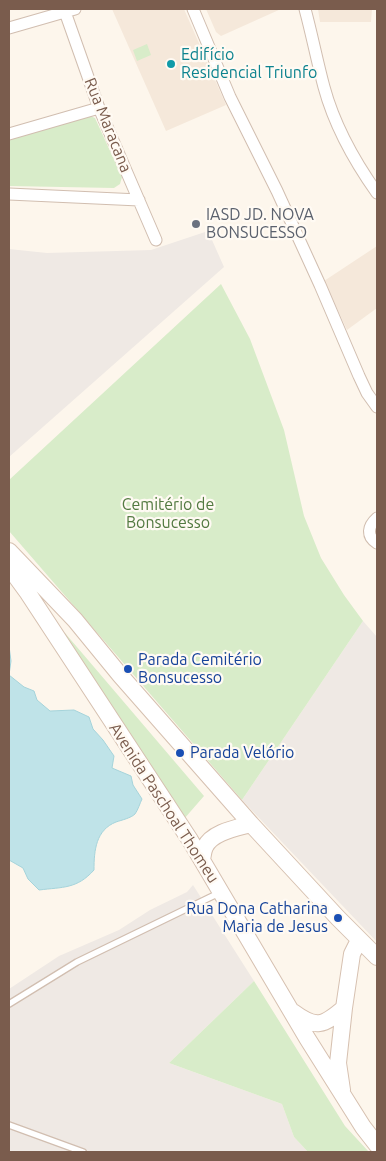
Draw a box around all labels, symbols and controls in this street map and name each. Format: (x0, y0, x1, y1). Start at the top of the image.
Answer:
place label: Edifício Residencial Triunfo (181, 45, 317, 83)
marker: Edifício Residencial Triunfo (165, 58, 177, 70)
street label: Rua Maracana (80, 75, 136, 175)
place label: IASD JD. NOVA BONSUCESSO (206, 205, 314, 243)
marker: IASD JD. NOVA BONSUCESSO (190, 218, 202, 230)
park label: Cemitério de Bonsucesso (122, 495, 214, 533)
place label: Parada Cemitério Bonsucesso (138, 650, 262, 688)
marker: Parada Cemitério Bonsucesso (122, 663, 134, 675)
street label: Avenida Paschoal Thomeu (105, 719, 223, 887)
place label: Parada Velório (190, 743, 294, 763)
marker: Parada Velório (174, 747, 186, 759)
place label: Rua Dona Catharina Maria de Jesus (186, 899, 328, 937)
marker: Rua Dona Catharina Maria de Jesus (332, 912, 344, 924)

